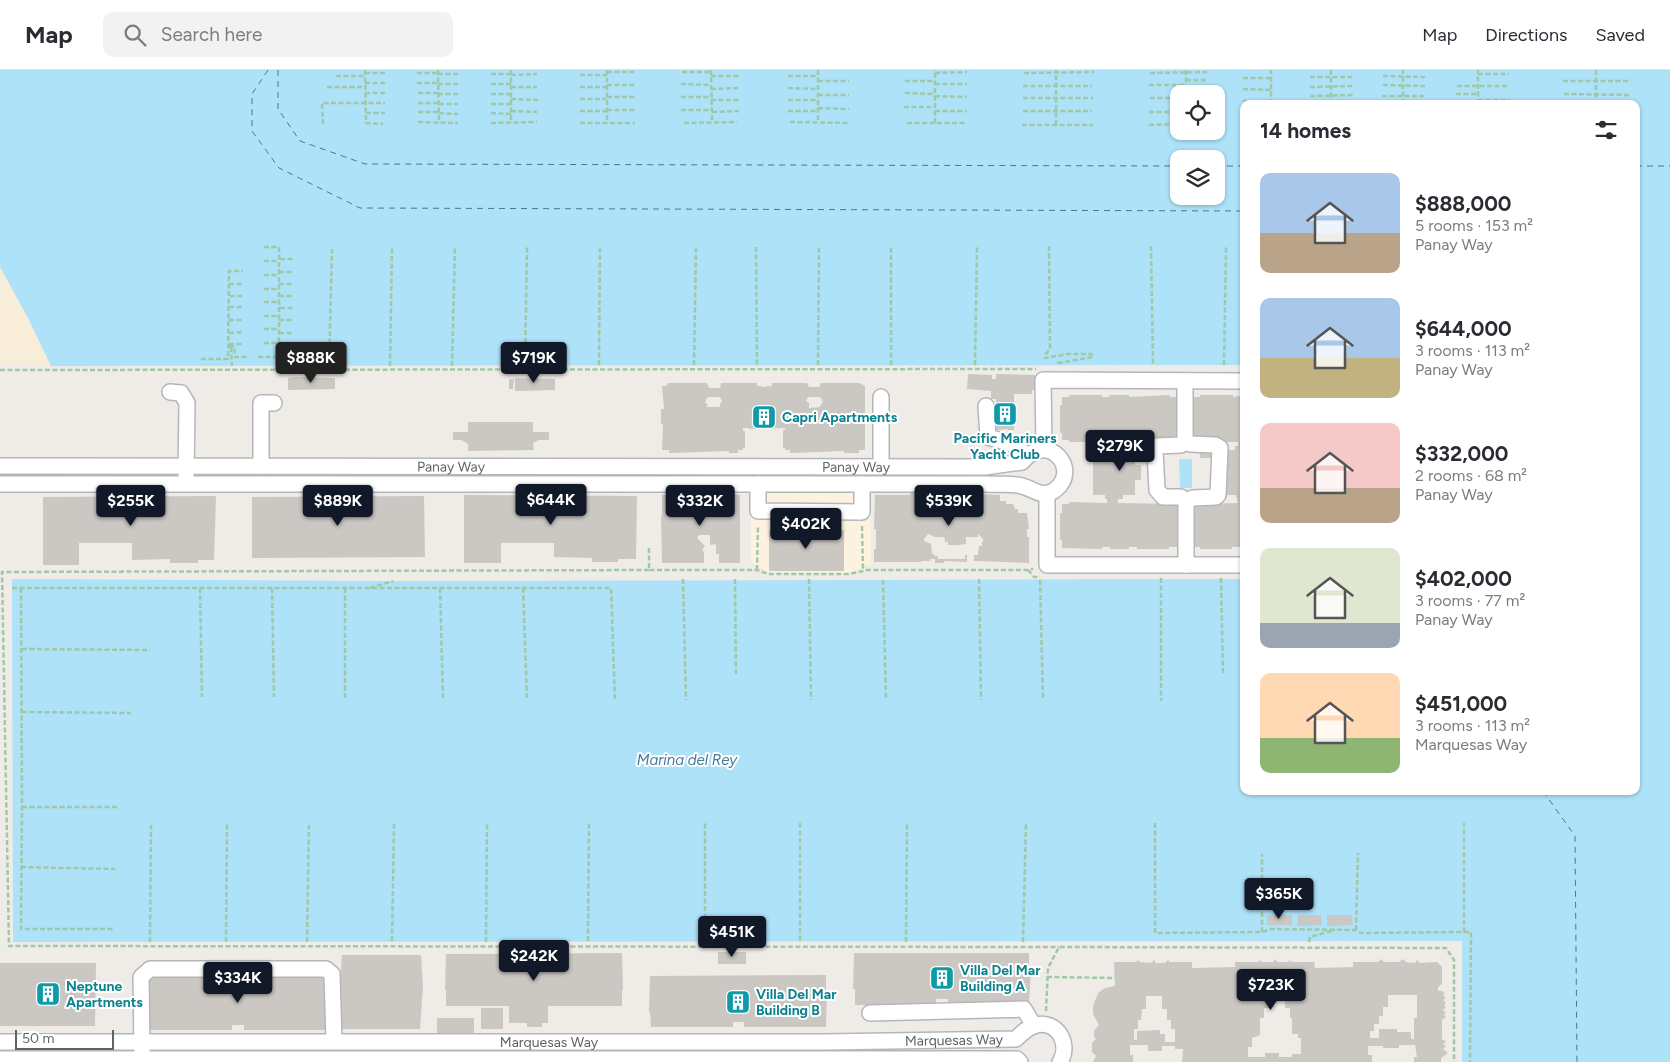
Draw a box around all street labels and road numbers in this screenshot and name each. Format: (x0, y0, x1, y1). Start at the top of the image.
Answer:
street label: Panay Way (417, 458, 486, 475)
street label: Panay Way (822, 459, 891, 476)
street label: Marquesas Way (905, 1031, 1004, 1050)
street label: Marquesas Way (500, 1034, 599, 1051)

